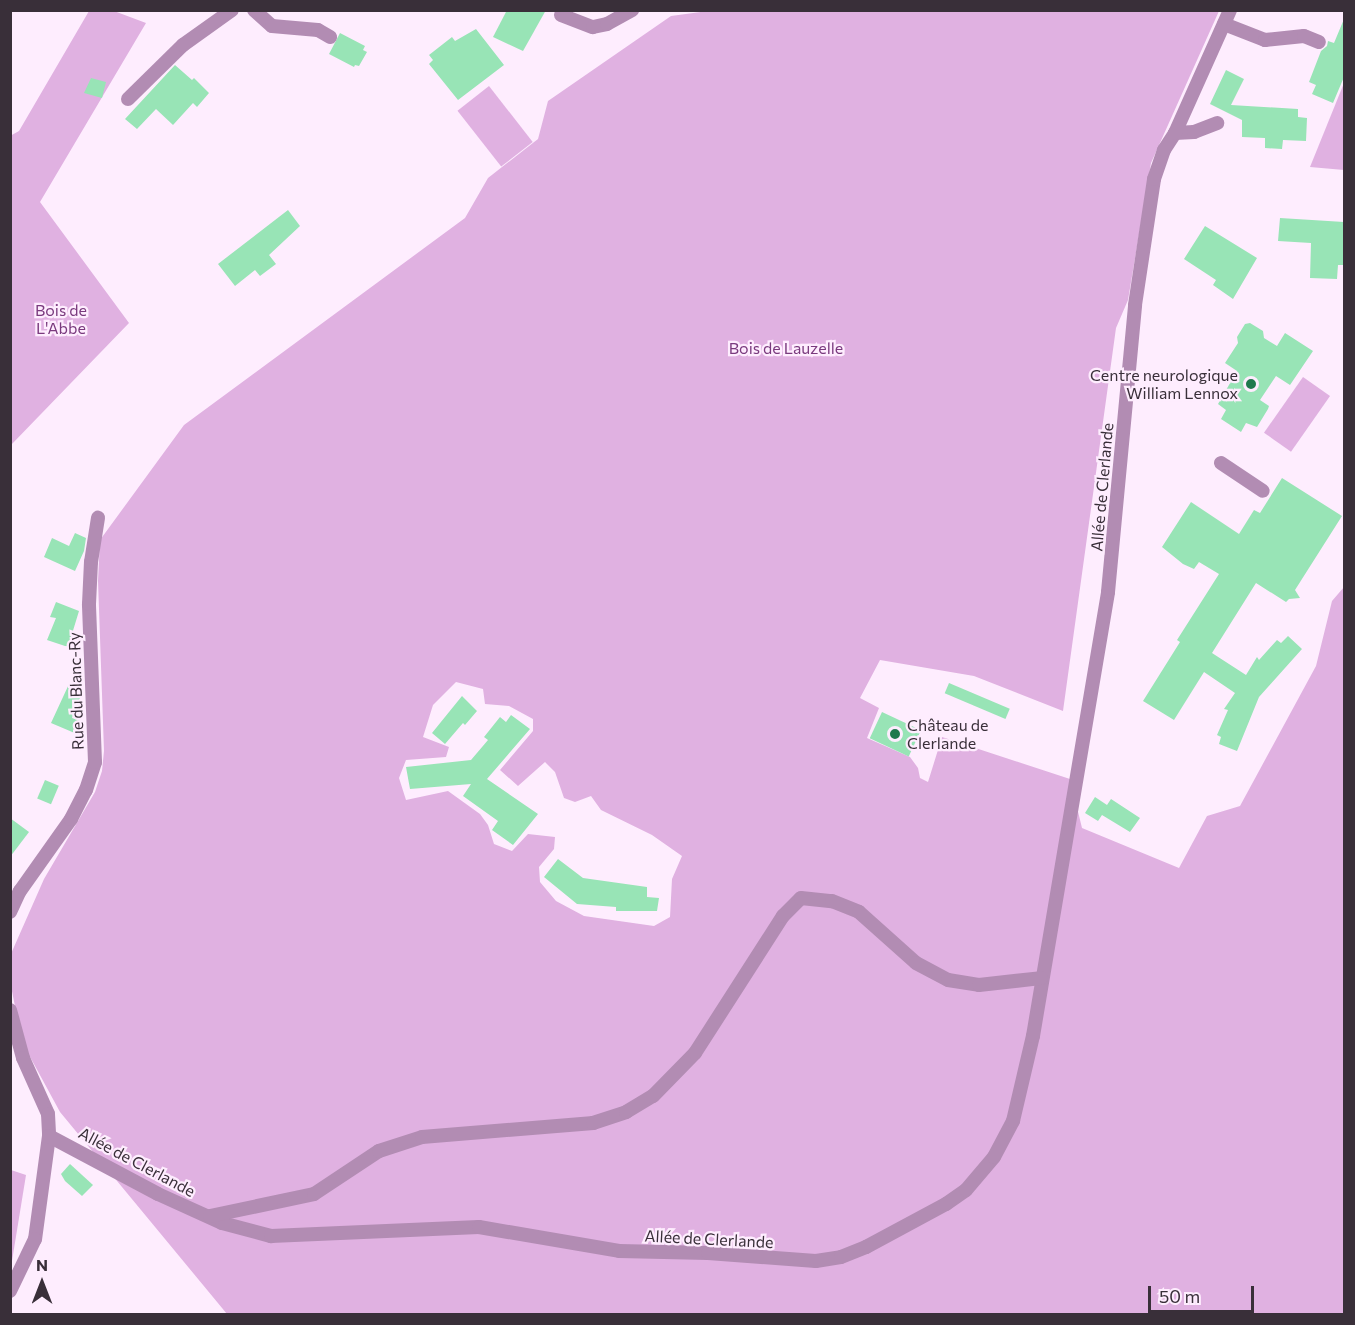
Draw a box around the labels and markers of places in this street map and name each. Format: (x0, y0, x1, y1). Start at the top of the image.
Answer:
place label: Centre neurologique William Lennox (1090, 365, 1238, 403)
marker: Centre neurologique William Lennox (1242, 375, 1260, 393)
place label: Château de Clerlande (907, 715, 988, 753)
marker: Château de Clerlande (888, 727, 902, 741)

